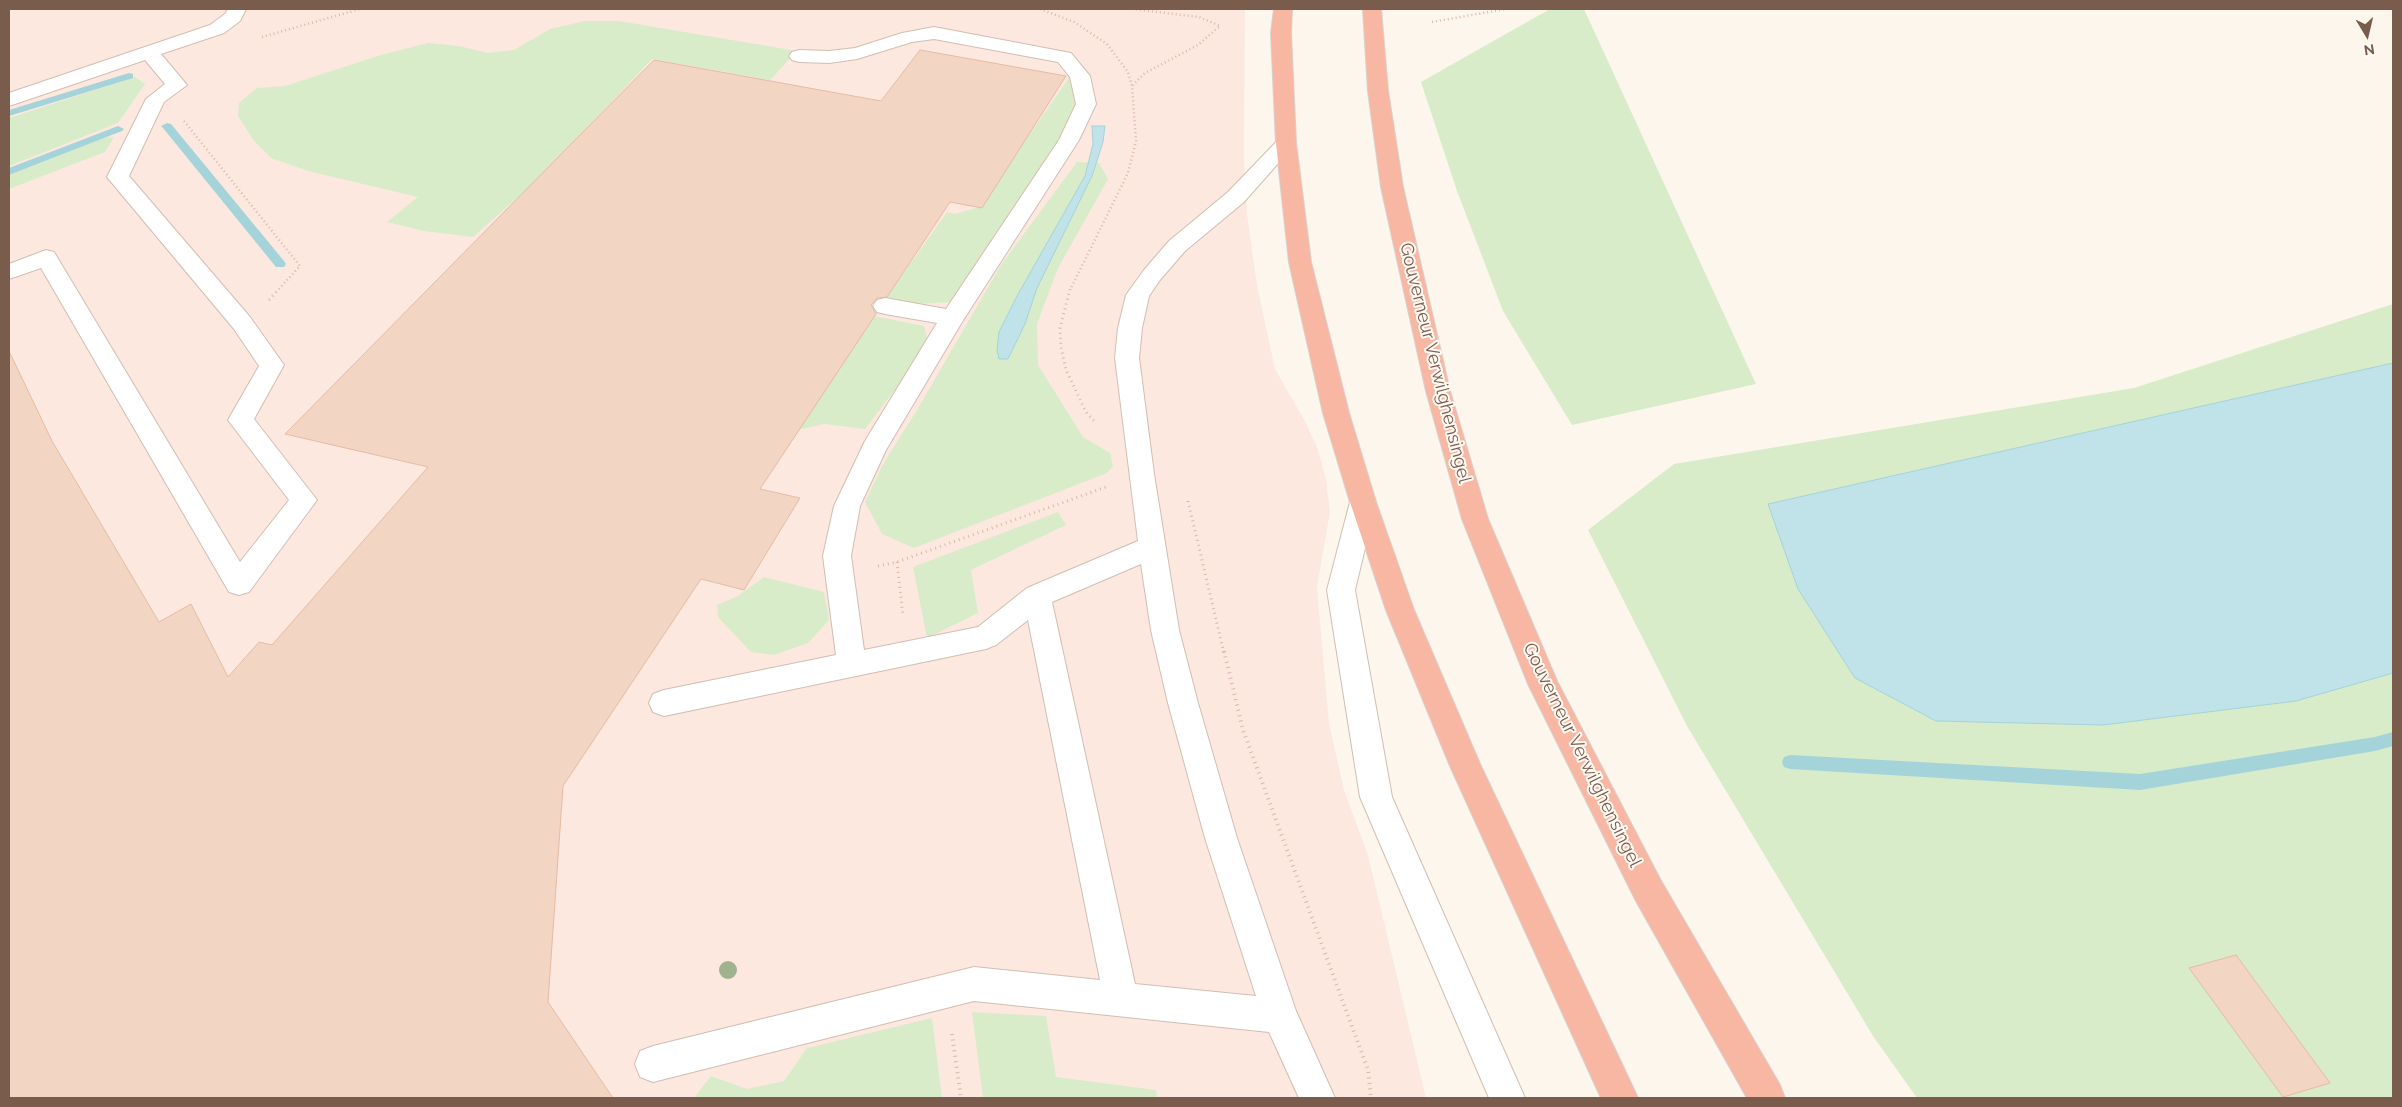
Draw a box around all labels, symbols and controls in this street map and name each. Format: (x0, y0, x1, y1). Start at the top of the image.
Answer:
north arrow (2342, 10, 2392, 60)
text: N (2363, 41, 2376, 59)
street label: Gouverneur Verwilghensingel (1395, 241, 1475, 485)
street label: Gouverneur Verwilghensingel (1518, 639, 1646, 871)

